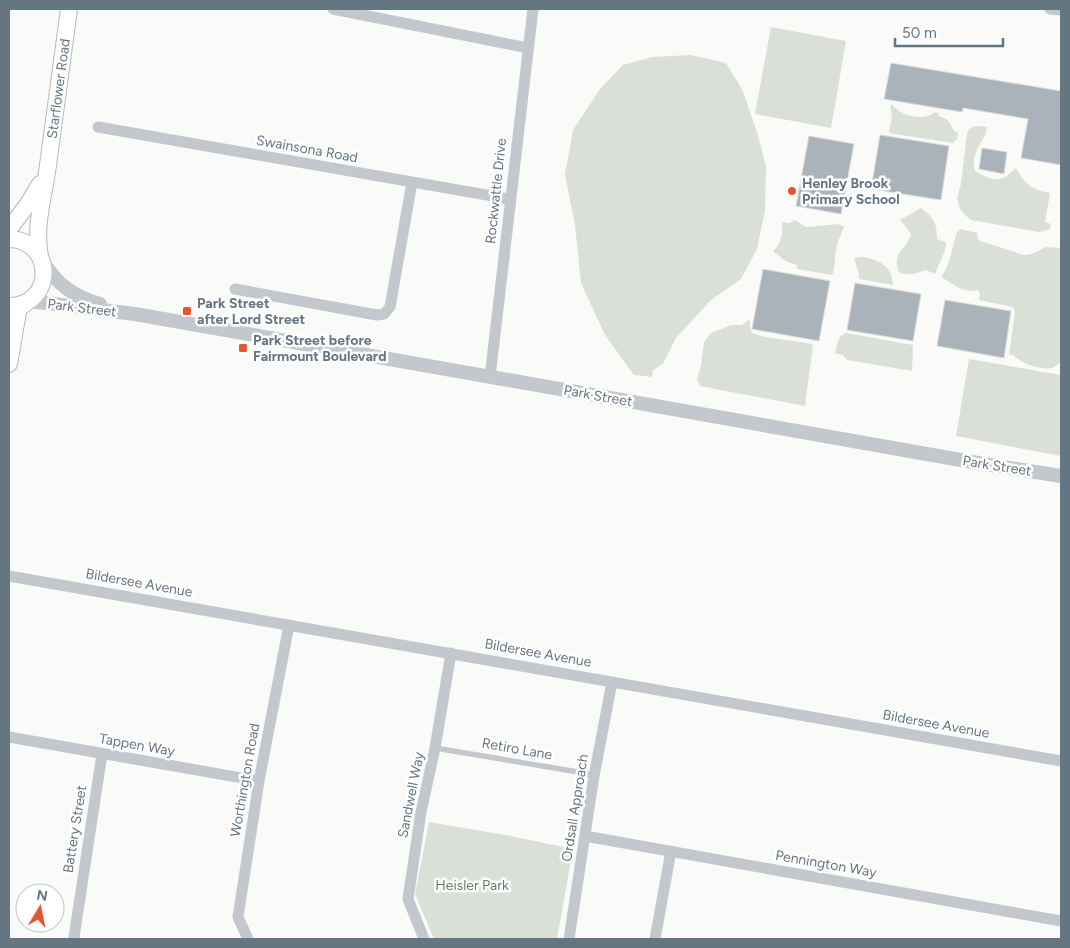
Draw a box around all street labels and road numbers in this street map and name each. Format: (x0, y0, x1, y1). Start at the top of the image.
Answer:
street label: Starflower Road (43, 37, 73, 140)
street label: Swainsona Road (255, 132, 359, 166)
street label: Rockwattle Drive (482, 137, 510, 245)
street label: Park Street (47, 295, 117, 321)
street label: Park Street (562, 382, 634, 410)
street label: Park Street (961, 452, 1033, 480)
street label: Bildersee Avenue (84, 565, 194, 601)
street label: Bildersee Avenue (483, 635, 593, 671)
street label: Bildersee Avenue (881, 706, 991, 742)
street label: Worthington Road (227, 722, 263, 838)
street label: Tappen Way (98, 730, 177, 760)
street label: Retiro Lane (480, 734, 554, 764)
street label: Sandwell Way (394, 750, 428, 839)
street label: Ordsall Approach (558, 753, 592, 863)
street label: Battery Street (60, 784, 90, 874)
street label: Pennington Way (774, 847, 879, 881)

